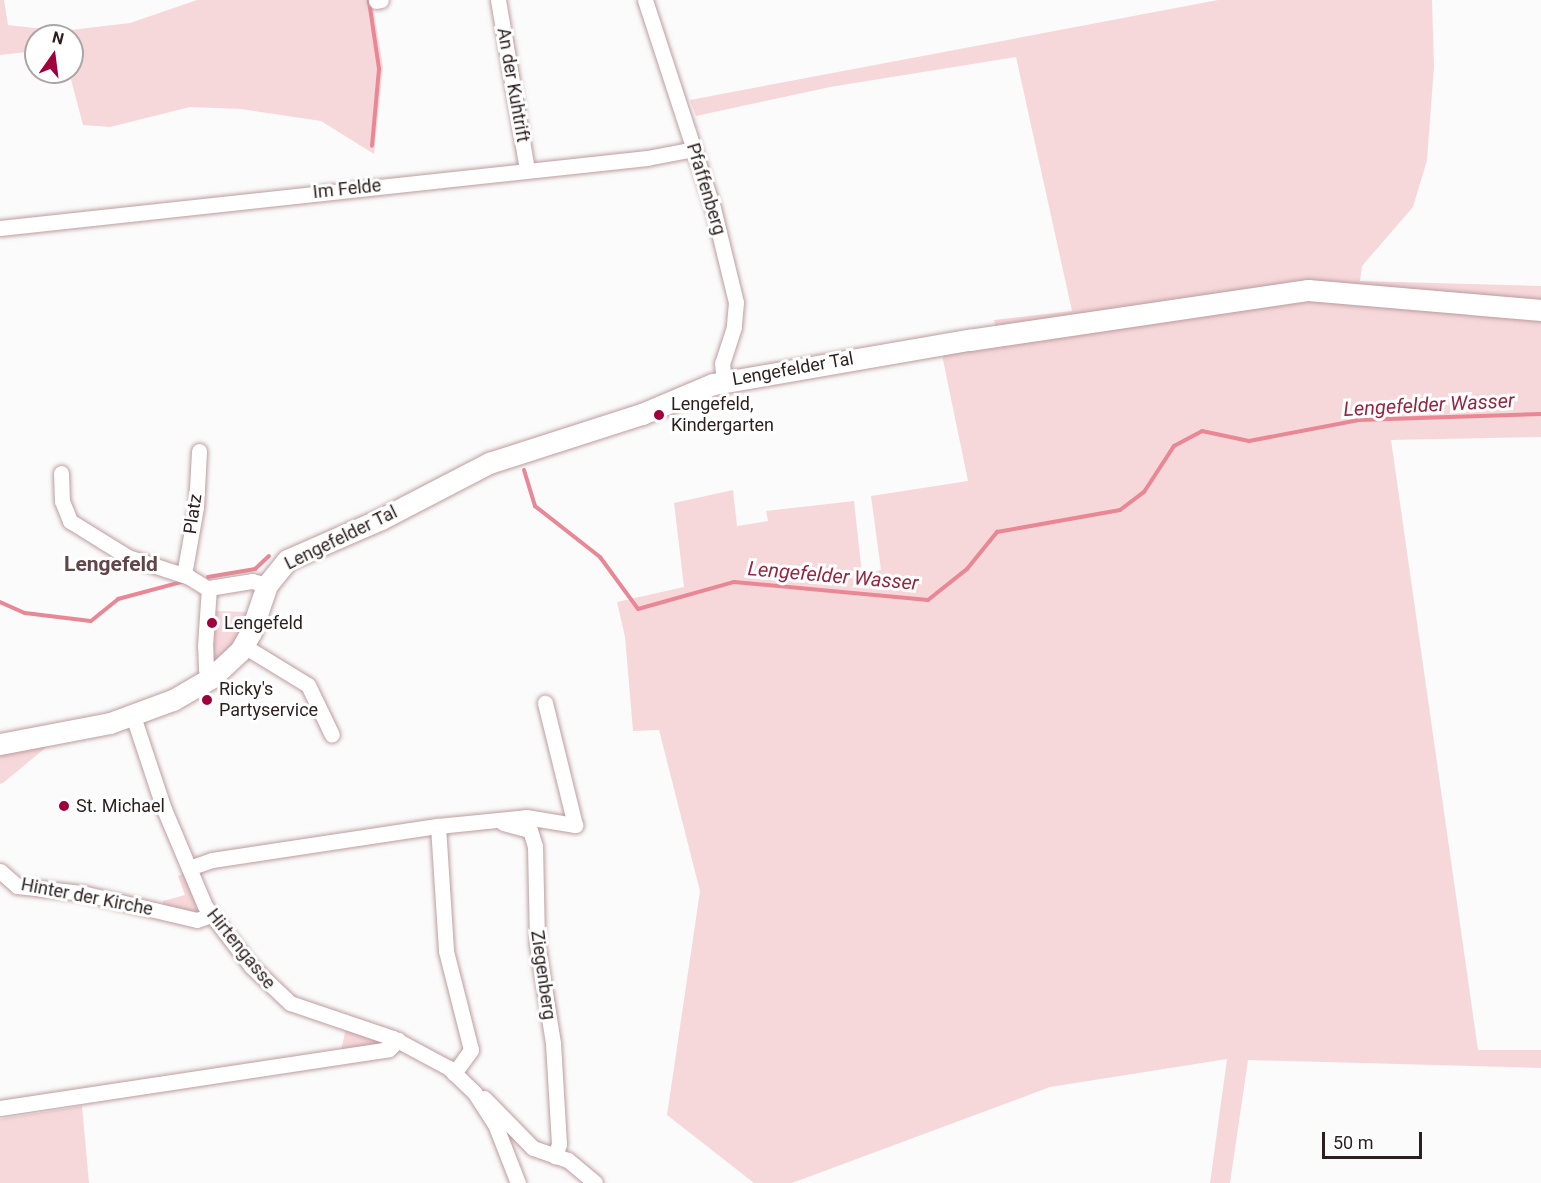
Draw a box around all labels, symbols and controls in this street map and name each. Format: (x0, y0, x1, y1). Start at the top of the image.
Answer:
north arrow (24, 24, 84, 84)
street label: An der Kuhtrift (492, 26, 534, 144)
text: N (50, 27, 66, 49)
street label: Pfaffenberg (682, 140, 730, 238)
street label: Im Felde (312, 175, 382, 203)
street label: Lengefelder Tal (731, 348, 855, 390)
water label: Lengefelder Wasser (1343, 389, 1515, 421)
place label: Lengefeld, Kindergarten (671, 394, 774, 436)
marker: Lengefeld, Kindergarten (652, 408, 666, 422)
street label: Platz (179, 493, 207, 535)
street label: Lengefelder Tal (281, 501, 401, 575)
district label: Lengefeld (64, 551, 158, 577)
water label: Lengefelder Wasser (747, 557, 919, 595)
place label: Lengefeld (224, 612, 303, 634)
marker: Lengefeld (205, 616, 219, 630)
place label: Ricky's Partyservice (219, 679, 318, 722)
marker: Ricky's Partyservice (200, 693, 214, 707)
place label: St. Michael (76, 795, 165, 817)
marker: St. Michael (57, 799, 71, 813)
street label: Hinter der Kirche (19, 874, 155, 920)
street label: Hirtengasse (202, 904, 280, 994)
street label: Ziegenberg (526, 929, 560, 1021)
scale bar (1325, 1120, 1426, 1158)
text: 50 m (1333, 1132, 1373, 1153)

